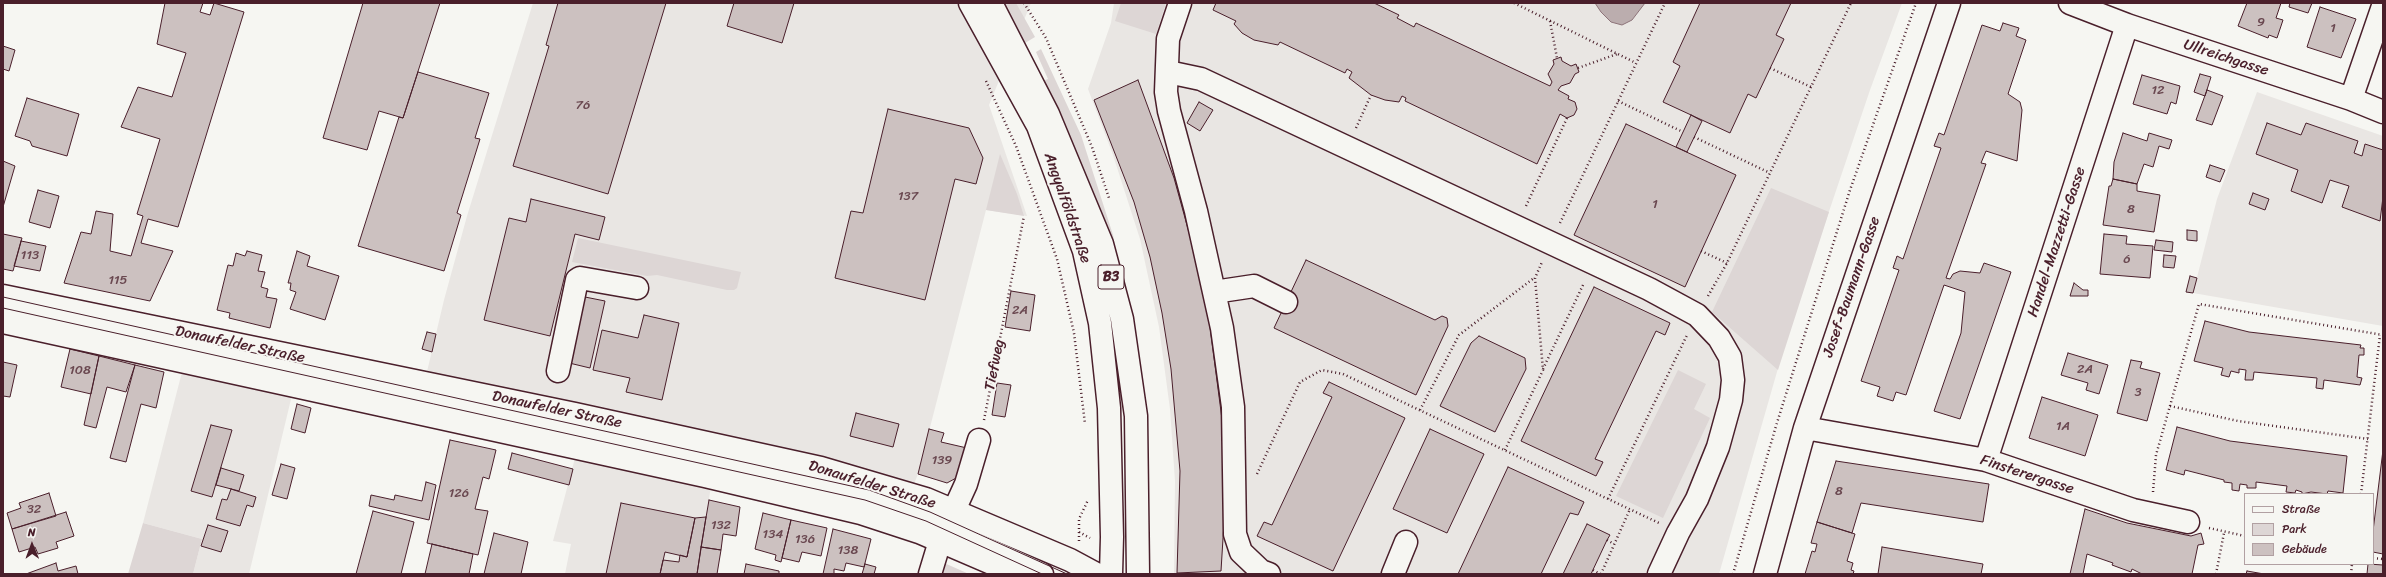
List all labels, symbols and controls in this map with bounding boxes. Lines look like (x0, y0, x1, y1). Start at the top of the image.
house number: 9 (2257, 15, 2265, 31)
house number: 1 (2330, 21, 2336, 37)
street label: Ullreichgasse (2181, 36, 2271, 80)
house number: 12 (2151, 83, 2165, 99)
house number: 76 (576, 98, 590, 114)
street label: Angyalföldstraße (1040, 150, 1094, 266)
street label: Handel-Mazzetti-Gasse (2024, 165, 2090, 319)
house number: 137 (898, 189, 918, 205)
house number: 1 (1652, 197, 1658, 213)
house number: 8 (2127, 202, 2135, 218)
street label: Josef-Baumann-Gasse (1819, 214, 1885, 360)
house number: 113 (21, 248, 39, 264)
house number: 6 (2123, 252, 2131, 268)
road number: B3 (1098, 265, 1124, 289)
house number: 115 (108, 273, 128, 289)
house number: 2A (1012, 303, 1028, 319)
street label: Donaufelder Straße (174, 322, 306, 368)
street label: Tiefweg (981, 338, 1009, 392)
house number: 2A (2077, 362, 2093, 378)
house number: 108 (69, 363, 91, 379)
house number: 3 (2134, 385, 2142, 401)
street label: Donaufelder Straße (491, 387, 623, 433)
house number: 1A (2056, 419, 2070, 435)
street label: Finsterergasse (1978, 451, 2076, 499)
house number: 139 (932, 453, 952, 469)
street label: Donaufelder Straße (806, 457, 938, 513)
house number: 8 (1835, 484, 1843, 500)
house number: 126 (449, 486, 469, 502)
legend (2244, 493, 2374, 565)
text: Straße (2282, 498, 2320, 520)
house number: 32 (27, 502, 41, 518)
house number: 132 (711, 518, 731, 534)
text: Park (2282, 518, 2307, 540)
text: N (28, 523, 36, 542)
north arrow (12, 525, 52, 565)
house number: 134 (763, 527, 783, 543)
house number: 136 (795, 532, 815, 548)
text: Gebäude (2282, 538, 2327, 560)
house number: 138 (838, 543, 858, 559)

